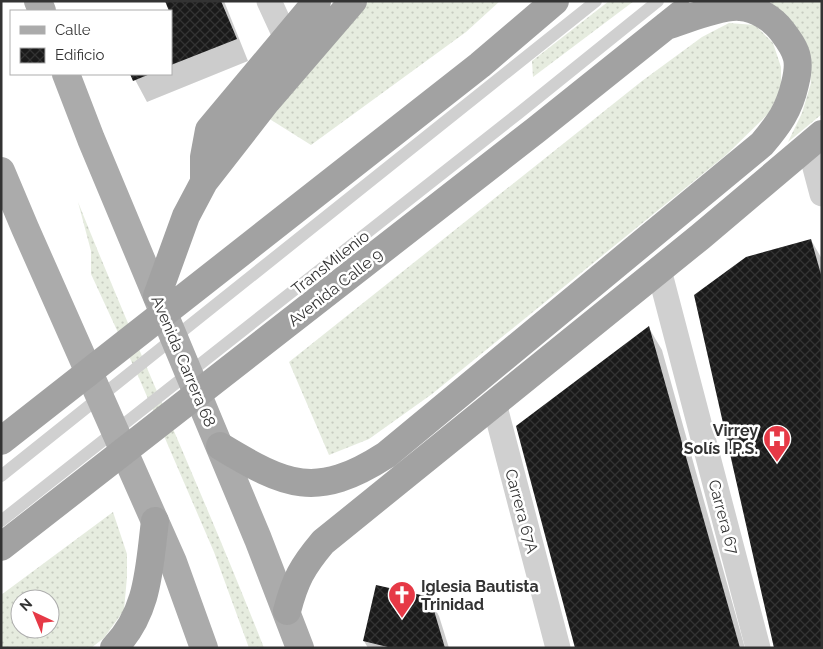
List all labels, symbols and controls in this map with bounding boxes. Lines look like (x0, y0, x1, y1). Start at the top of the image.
legend (10, 10, 172, 75)
text: Calle (55, 21, 91, 39)
text: Edificio (55, 46, 105, 64)
street label: TransMilenio (288, 226, 373, 299)
street label: Avenida Calle 9 (284, 245, 386, 330)
street label: Avenida Carrera 68 (147, 293, 220, 430)
place label: Virrey Solís I.P.S. (684, 421, 758, 458)
hospital icon: Virrey Solís I.P.S. (762, 424, 792, 463)
street label: Carrera 67A (501, 467, 542, 556)
street label: Carrera 67 (704, 478, 743, 557)
place label: Iglesia Bautista Trinidad (421, 577, 539, 614)
church icon: Iglesia Bautista Trinidad (387, 580, 417, 619)
north arrow (10, 589, 60, 639)
text: N (17, 595, 35, 614)

